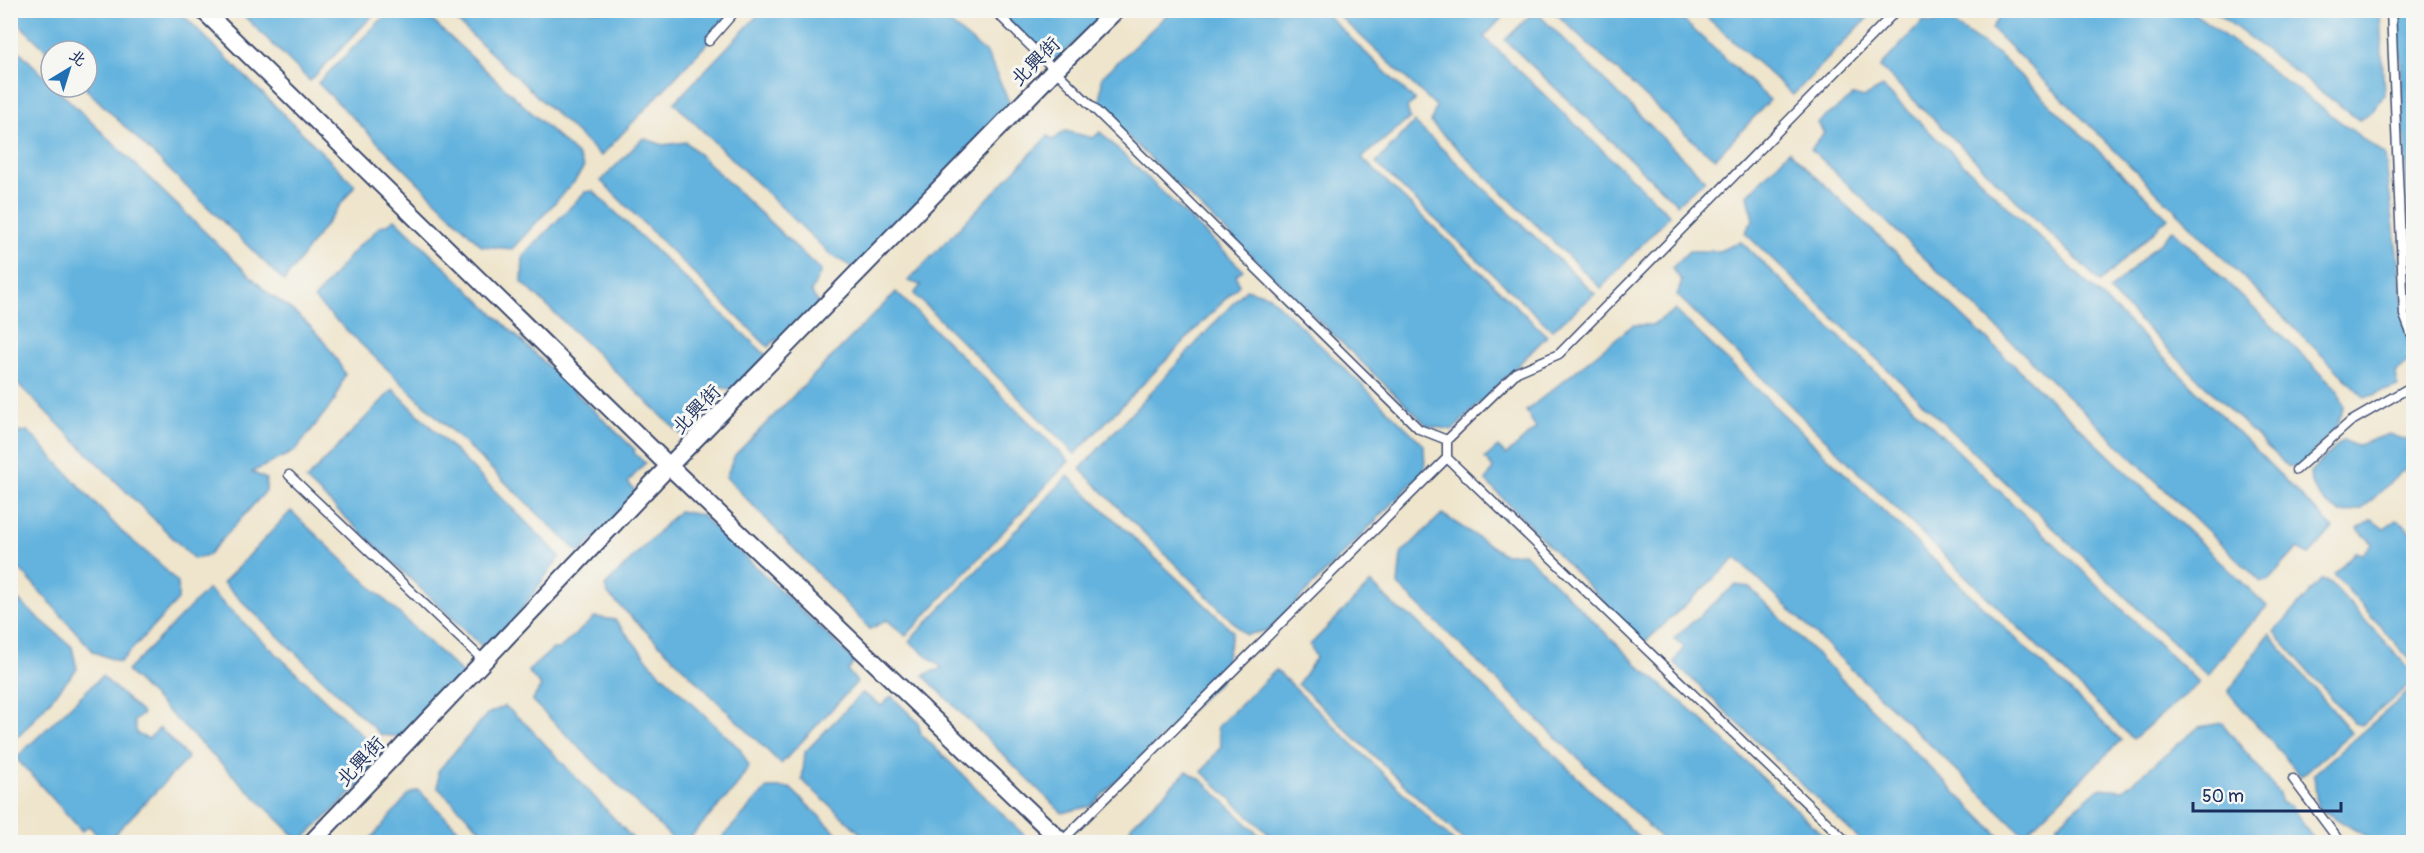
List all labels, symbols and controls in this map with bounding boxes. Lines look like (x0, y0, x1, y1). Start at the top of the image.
street label: 北興街 (1005, 31, 1065, 91)
north arrow (39, 39, 99, 99)
text: 北 (65, 45, 90, 71)
street label: 北興街 (667, 379, 726, 440)
street label: 北興街 (331, 731, 390, 792)
scale bar (2193, 775, 2342, 813)
text: 50 m (2202, 785, 2244, 808)

